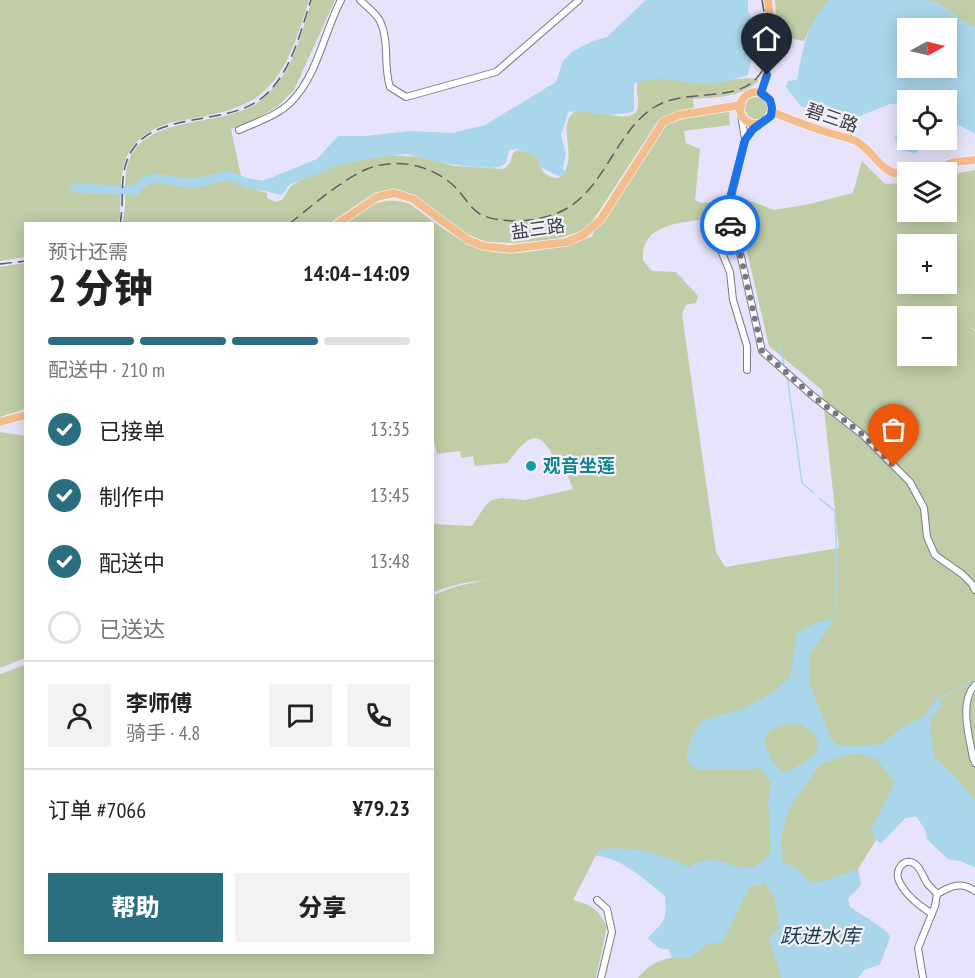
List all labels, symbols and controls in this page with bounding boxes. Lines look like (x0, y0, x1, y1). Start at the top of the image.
pin (741, 13, 792, 75)
north arrow (897, 18, 957, 78)
map controls (897, 18, 957, 366)
icon: home (750, 22, 783, 55)
button: locate (897, 90, 957, 150)
street label: 碧三路 (803, 98, 861, 137)
button: layers (897, 162, 957, 222)
courier (700, 195, 760, 255)
icon: car (714, 209, 747, 242)
street label: 盐三路 (510, 213, 566, 244)
button: + (897, 234, 957, 294)
text: 预计还需 (48, 239, 128, 265)
text: 14:04–14:09 (303, 259, 410, 287)
text: 2 分钟 (48, 262, 153, 313)
button: − (897, 306, 957, 366)
text: 配送中 · 210 m (48, 357, 165, 383)
pin (868, 404, 919, 466)
icon: check (48, 413, 81, 446)
icon: bag (877, 413, 910, 446)
text: 13:35 (370, 416, 410, 442)
text: 已接单 (99, 417, 165, 445)
place label: 观音坐莲 (543, 454, 615, 477)
marker: 观音坐莲 (524, 459, 538, 473)
icon: check (48, 479, 81, 512)
text: 13:45 (370, 482, 410, 508)
text: 制作中 (99, 483, 165, 511)
icon: check (48, 545, 81, 578)
text: 13:48 (370, 548, 410, 574)
text: 配送中 (99, 549, 165, 577)
text: 已送达 (99, 615, 165, 643)
button: person (48, 684, 111, 747)
button: chat (269, 684, 332, 747)
button: phone (347, 684, 410, 747)
text: 李师傅 (126, 689, 192, 717)
text: 骑手 · 4.8 (126, 720, 200, 746)
text: ¥79.23 (353, 794, 410, 822)
text: 订单 #7066 (48, 796, 146, 824)
button: 帮助 (48, 873, 223, 942)
button: 分享 (235, 873, 410, 942)
water label: 跃进水库 (780, 923, 863, 949)

